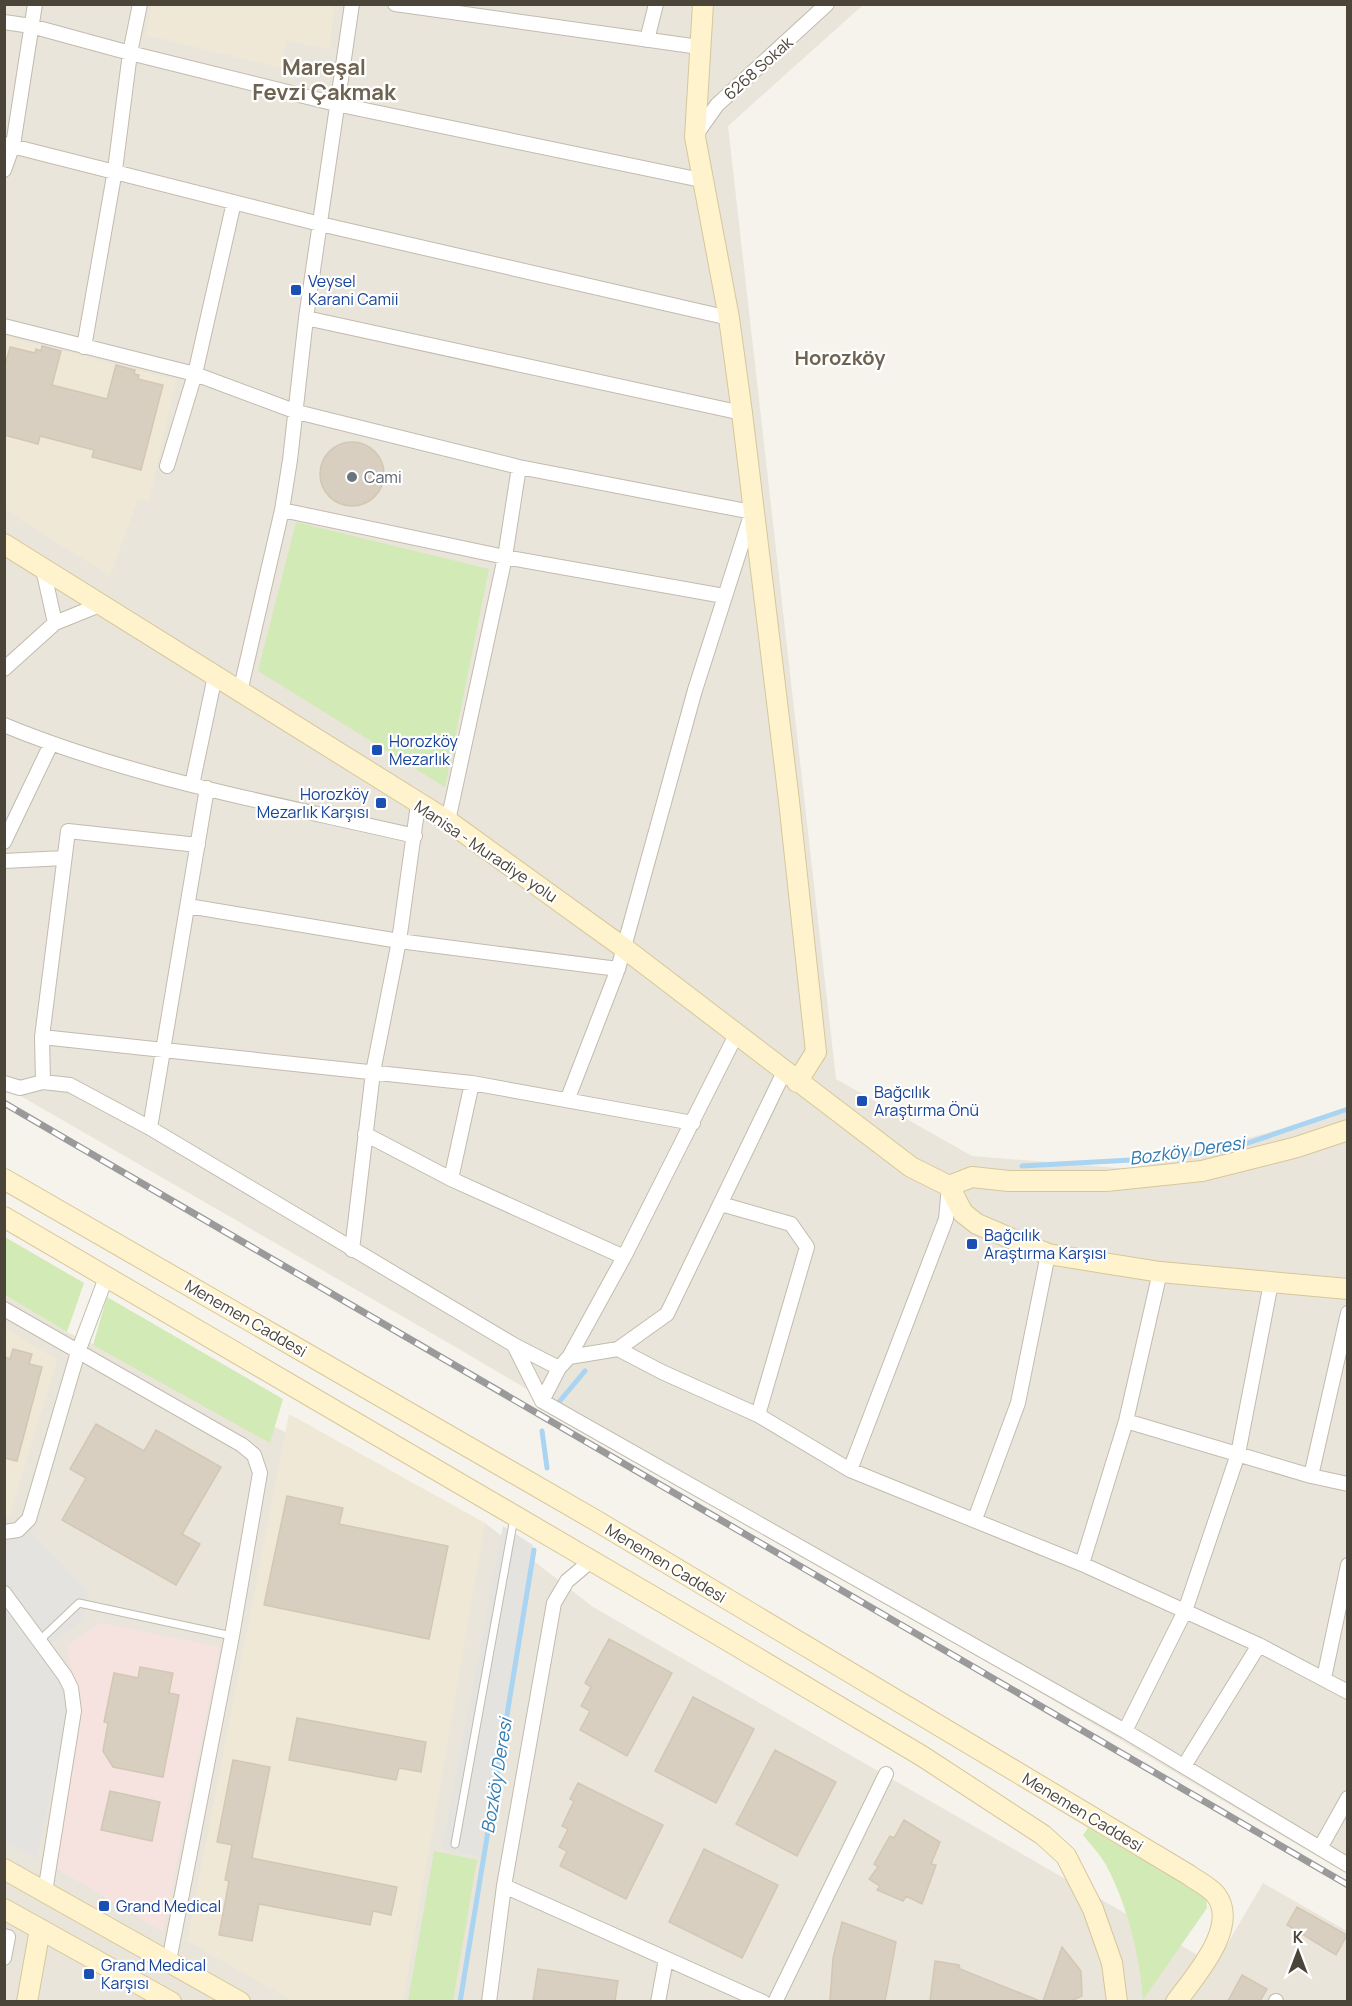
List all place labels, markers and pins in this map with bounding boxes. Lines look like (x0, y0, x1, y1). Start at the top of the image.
place label: Veysel Karani Camii (308, 270, 399, 310)
marker: Veysel Karani Camii (289, 283, 303, 297)
place label: Cami (364, 466, 402, 488)
marker: Cami (345, 470, 359, 484)
place label: Horozköy Mezarlık (389, 730, 459, 770)
marker: Horozköy Mezarlık (370, 743, 384, 757)
place label: Horozköy Mezarlık Karşısı (257, 783, 370, 823)
marker: Horozköy Mezarlık Karşısı (374, 796, 388, 810)
place label: Bağcılık Araştırma Önü (874, 1081, 979, 1121)
marker: Bağcılık Araştırma Önü (855, 1094, 869, 1108)
place label: Bağcılık Araştırma Karşısı (984, 1224, 1107, 1264)
marker: Bağcılık Araştırma Karşısı (965, 1237, 979, 1251)
place label: Grand Medical (116, 1895, 221, 1917)
marker: Grand Medical (97, 1899, 111, 1913)
place label: Grand Medical Karşısı (101, 1954, 206, 1994)
marker: Grand Medical Karşısı (82, 1967, 96, 1981)

